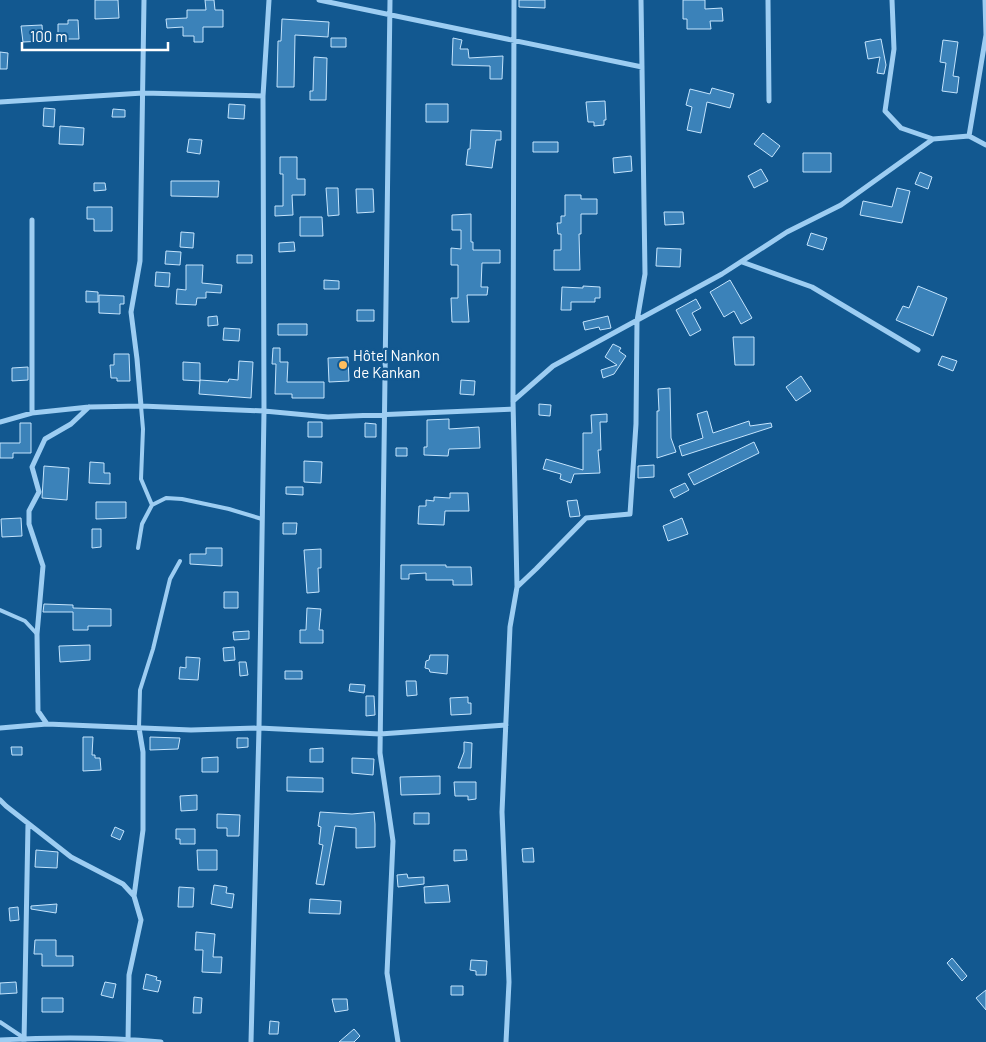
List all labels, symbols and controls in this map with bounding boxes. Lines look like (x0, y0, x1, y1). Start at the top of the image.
scale bar (22, 20, 169, 52)
text: 100 m (30, 27, 68, 45)
place label: Hôtel Nankon de Kankan (353, 346, 440, 381)
marker: Hôtel Nankon de Kankan (337, 359, 349, 371)

